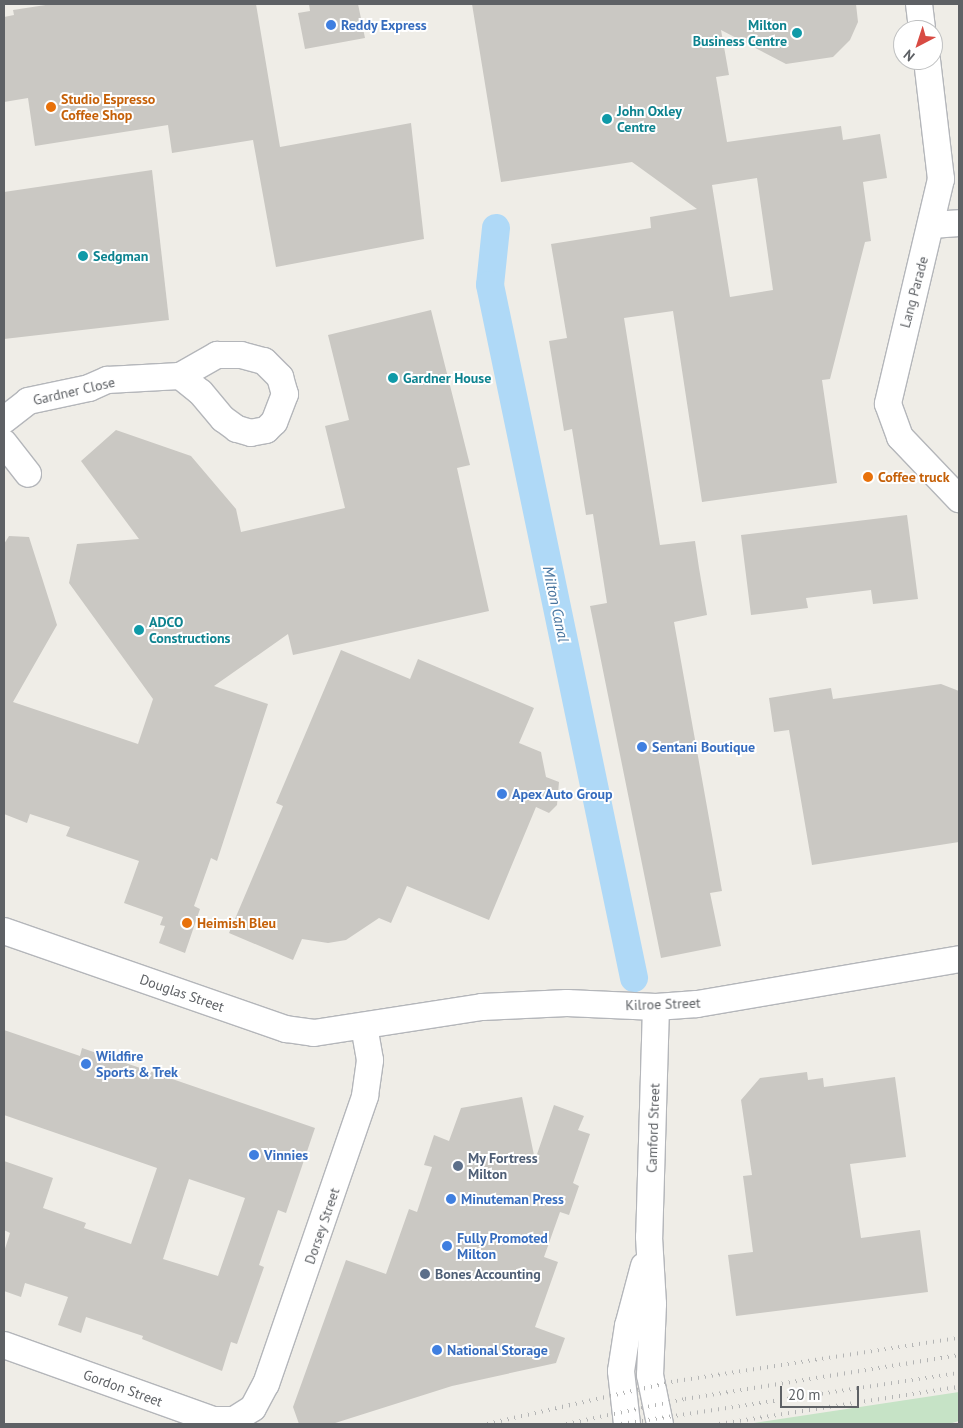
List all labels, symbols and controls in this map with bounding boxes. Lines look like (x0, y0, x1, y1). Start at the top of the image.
place label: Reddy Express (341, 17, 427, 33)
place label: Milton Business Centre (692, 17, 787, 49)
marker: Reddy Express (325, 19, 337, 31)
north arrow (893, 20, 943, 70)
marker: Milton Business Centre (791, 27, 803, 39)
text: N (900, 46, 918, 66)
place label: Studio Espresso Coffee Shop (61, 91, 155, 124)
marker: Studio Espresso Coffee Shop (45, 101, 57, 113)
place label: John Oxley Centre (617, 103, 682, 136)
marker: John Oxley Centre (601, 113, 613, 125)
place label: Sedgman (93, 248, 148, 264)
marker: Sedgman (77, 250, 89, 262)
street label: Lang Parade (896, 254, 932, 330)
place label: Gardner House (403, 370, 491, 386)
marker: Gardner House (387, 372, 399, 384)
street label: Gardner Close (31, 373, 117, 409)
place label: Coffee truck (878, 469, 950, 485)
marker: Coffee truck (862, 471, 874, 483)
water label: Milton Canal (539, 564, 573, 644)
place label: ADCO Constructions (149, 614, 230, 646)
marker: ADCO Constructions (133, 624, 145, 636)
place label: Sentani Boutique (652, 739, 755, 755)
marker: Sentani Boutique (636, 741, 648, 753)
place label: Apex Auto Group (512, 786, 614, 802)
marker: Apex Auto Group (496, 788, 508, 800)
place label: Heimish Bleu (197, 915, 276, 931)
marker: Heimish Bleu (181, 917, 193, 929)
street label: Douglas Street (138, 971, 226, 1015)
street label: Kilroe Street (625, 994, 701, 1014)
place label: Wildfire Sports & Trek (96, 1048, 178, 1080)
marker: Wildfire Sports & Trek (80, 1058, 92, 1070)
street label: Camford Street (643, 1083, 663, 1173)
place label: Vinnies (264, 1147, 308, 1163)
marker: Vinnies (248, 1149, 260, 1161)
place label: My Fortress Milton (468, 1150, 538, 1182)
marker: My Fortress Milton (452, 1160, 464, 1172)
street label: Dorsey Street (301, 1185, 343, 1267)
place label: Minuteman Press (461, 1191, 564, 1207)
marker: Minuteman Press (445, 1193, 457, 1205)
place label: Fully Promoted Milton (457, 1230, 548, 1262)
marker: Fully Promoted Milton (441, 1240, 453, 1252)
place label: Bones Accounting (435, 1266, 541, 1282)
marker: Bones Accounting (419, 1268, 431, 1280)
place label: National Storage (447, 1342, 548, 1358)
marker: National Storage (431, 1344, 443, 1356)
street label: Gordon Street (81, 1366, 165, 1410)
scale bar (783, 1376, 862, 1408)
text: 20 m (788, 1385, 821, 1404)

